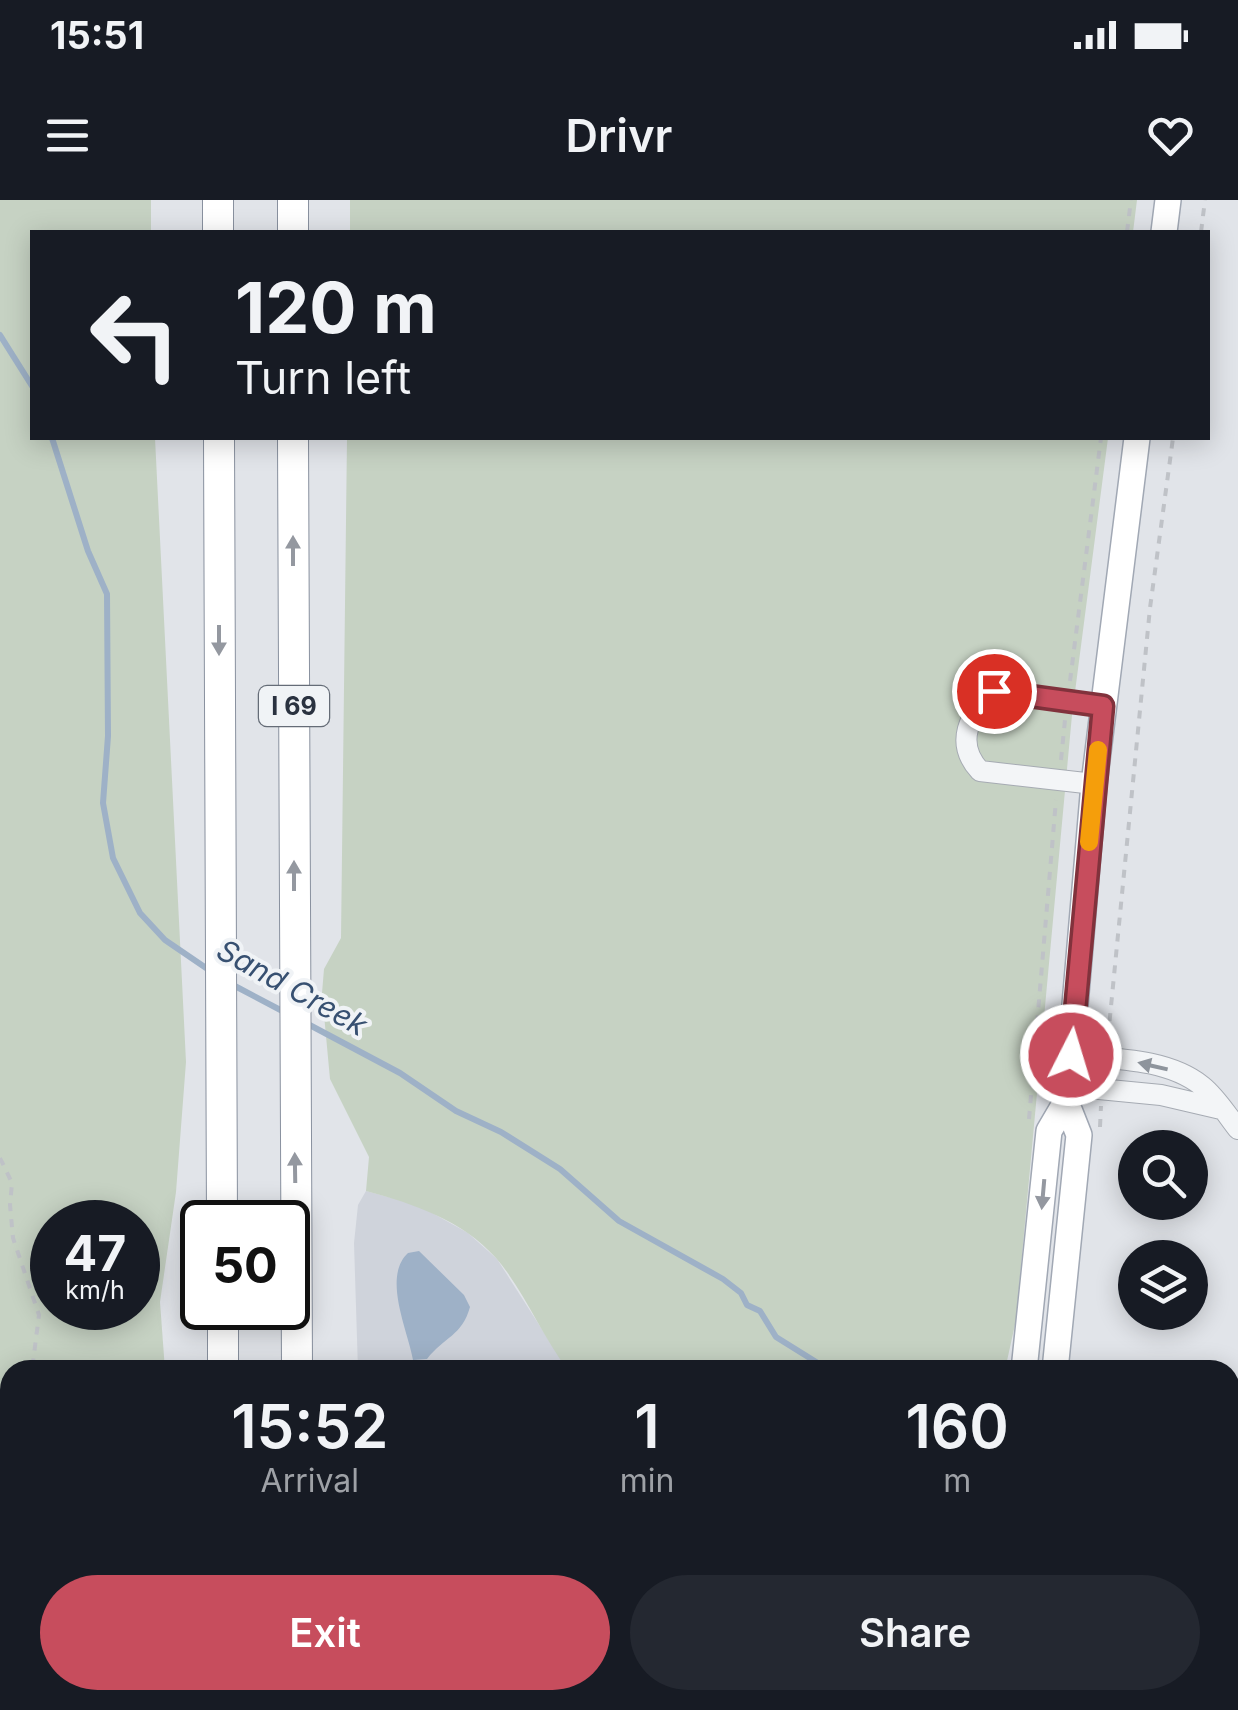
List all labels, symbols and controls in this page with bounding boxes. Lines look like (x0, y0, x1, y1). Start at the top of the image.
text: 15:51 (50, 12, 144, 58)
icon: menu (40, 108, 95, 163)
text: Drivr (566, 108, 672, 163)
icon: heart (1143, 108, 1198, 163)
text: 120 m (235, 265, 437, 350)
icon: left (70, 270, 200, 400)
text: Turn left (235, 350, 411, 405)
one-way arrow (285, 535, 301, 567)
one-way arrow (212, 624, 228, 656)
pin (952, 649, 1037, 734)
icon: arrive (967, 664, 1022, 719)
road number: I 69 (259, 686, 329, 726)
one-way arrow (286, 860, 302, 892)
water label: Sand Creek (211, 931, 374, 1043)
position arrow (1019, 1003, 1123, 1107)
one-way arrow (1137, 1058, 1168, 1073)
map controls (1118, 1130, 1208, 1330)
button: search (1118, 1130, 1208, 1220)
one-way arrow (287, 1151, 303, 1183)
one-way arrow (1035, 1179, 1051, 1211)
speed limit sign: 50 (180, 1200, 310, 1330)
text: 47 (64, 1223, 126, 1283)
button: layers (1118, 1240, 1208, 1330)
text: km/h (65, 1275, 125, 1305)
text: 15:52 (231, 1390, 389, 1462)
text: 1 (634, 1390, 660, 1462)
text: 160 (905, 1390, 1009, 1462)
text: Arrival (261, 1461, 359, 1500)
text: min (620, 1461, 674, 1500)
text: m (943, 1461, 971, 1500)
button: Exit (40, 1575, 610, 1690)
button: Share (630, 1575, 1200, 1690)

